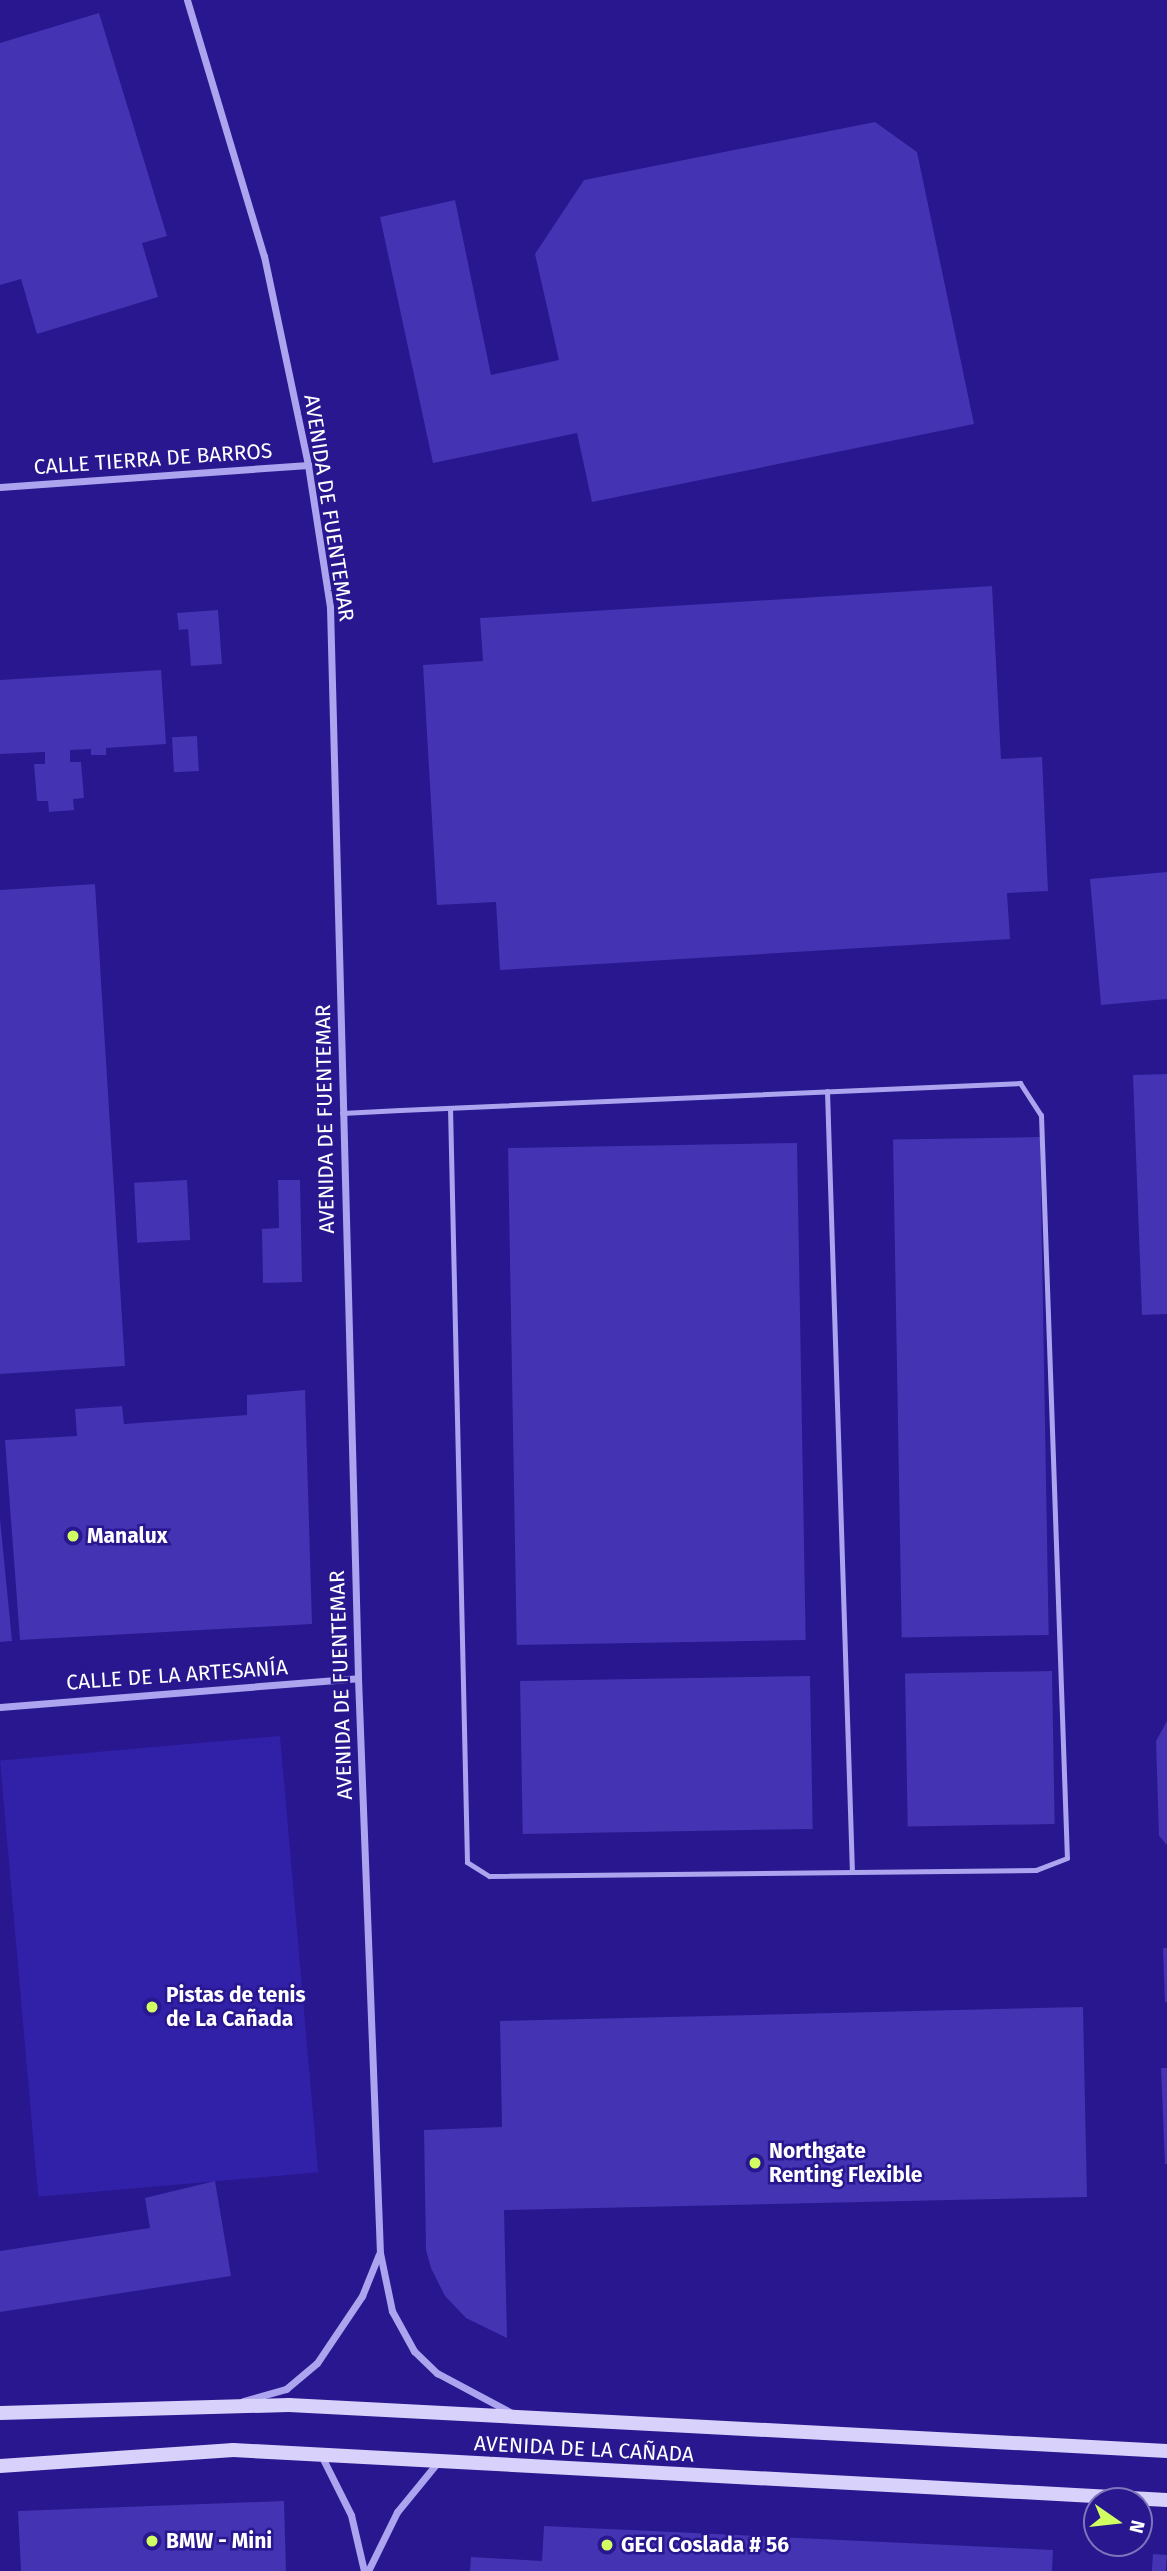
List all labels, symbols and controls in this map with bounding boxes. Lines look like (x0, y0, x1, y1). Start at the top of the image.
street label: AVENIDA DE FUENTEMAR (299, 393, 359, 623)
street label: CALLE TIERRA DE BARROS (33, 438, 273, 480)
street label: AVENIDA DE FUENTEMAR (310, 1004, 340, 1234)
place label: Manalux (87, 1523, 167, 1549)
marker: Manalux (65, 1528, 81, 1544)
street label: AVENIDA DE FUENTEMAR (324, 1570, 358, 1800)
street label: CALLE DE LA ARTESANÍA (65, 1655, 289, 1695)
place label: Pistas de tenis de La Cañada (166, 1982, 306, 2032)
marker: Pistas de tenis de La Cañada (144, 1999, 160, 2015)
place label: Northgate Renting Flexible (769, 2138, 922, 2188)
marker: Northgate Renting Flexible (747, 2155, 763, 2171)
street label: AVENIDA DE LA CAÑADA (473, 2431, 695, 2467)
north arrow (1083, 2487, 1153, 2557)
text: N (1124, 2518, 1150, 2536)
place label: BMW - Mini (166, 2528, 272, 2554)
place label: GECI Coslada # 56 (621, 2532, 789, 2558)
marker: BMW - Mini (144, 2533, 160, 2549)
marker: GECI Coslada # 56 (599, 2537, 615, 2553)

